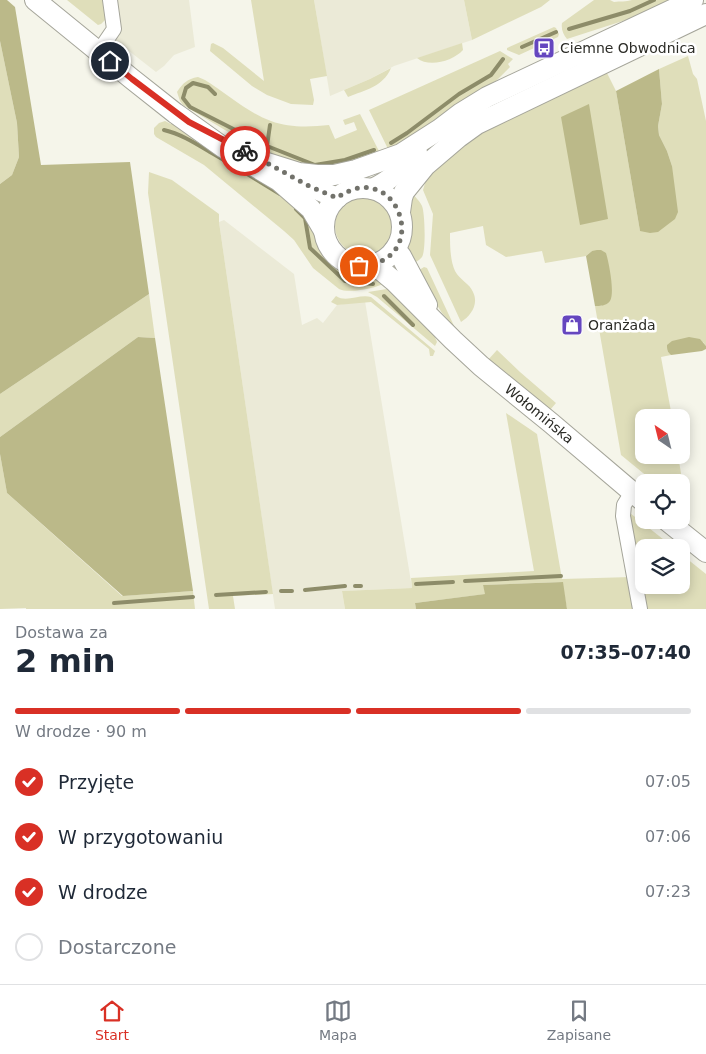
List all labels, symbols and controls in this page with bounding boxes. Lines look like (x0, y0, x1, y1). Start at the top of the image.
bus stop icon: Ciemne Obwodnica (532, 36, 556, 60)
pin (89, 40, 131, 82)
place label: Ciemne Obwodnica (560, 40, 696, 56)
icon: home (96, 47, 124, 75)
courier (220, 126, 270, 176)
icon: bike (231, 137, 259, 165)
pin (338, 245, 380, 287)
icon: bag (345, 252, 373, 280)
shop icon: Oranżada (560, 313, 584, 337)
place label: Oranżada (588, 317, 656, 333)
street label: Wołomińska (502, 381, 577, 447)
north arrow (635, 409, 690, 464)
map controls (635, 409, 690, 594)
button: locate (635, 474, 690, 529)
button: layers (635, 539, 690, 594)
text: Dostawa za (15, 623, 108, 642)
text: 07:35–07:40 (561, 641, 691, 663)
text: 2 min (15, 642, 116, 680)
text: W drodze · 90 m (15, 722, 147, 741)
icon: check (15, 768, 43, 796)
text: Przyjęte (58, 771, 134, 793)
text: 07:05 (645, 772, 691, 791)
icon: check (15, 823, 43, 851)
text: W przygotowaniu (58, 826, 223, 848)
text: 07:06 (645, 827, 691, 846)
icon: check (15, 878, 43, 906)
text: W drodze (58, 881, 148, 903)
text: 07:23 (645, 882, 691, 901)
text: Dostarczone (58, 936, 176, 958)
tab: Start (95, 997, 129, 1043)
tab: Mapa (319, 997, 357, 1043)
tab: Zapisane (547, 997, 611, 1043)

